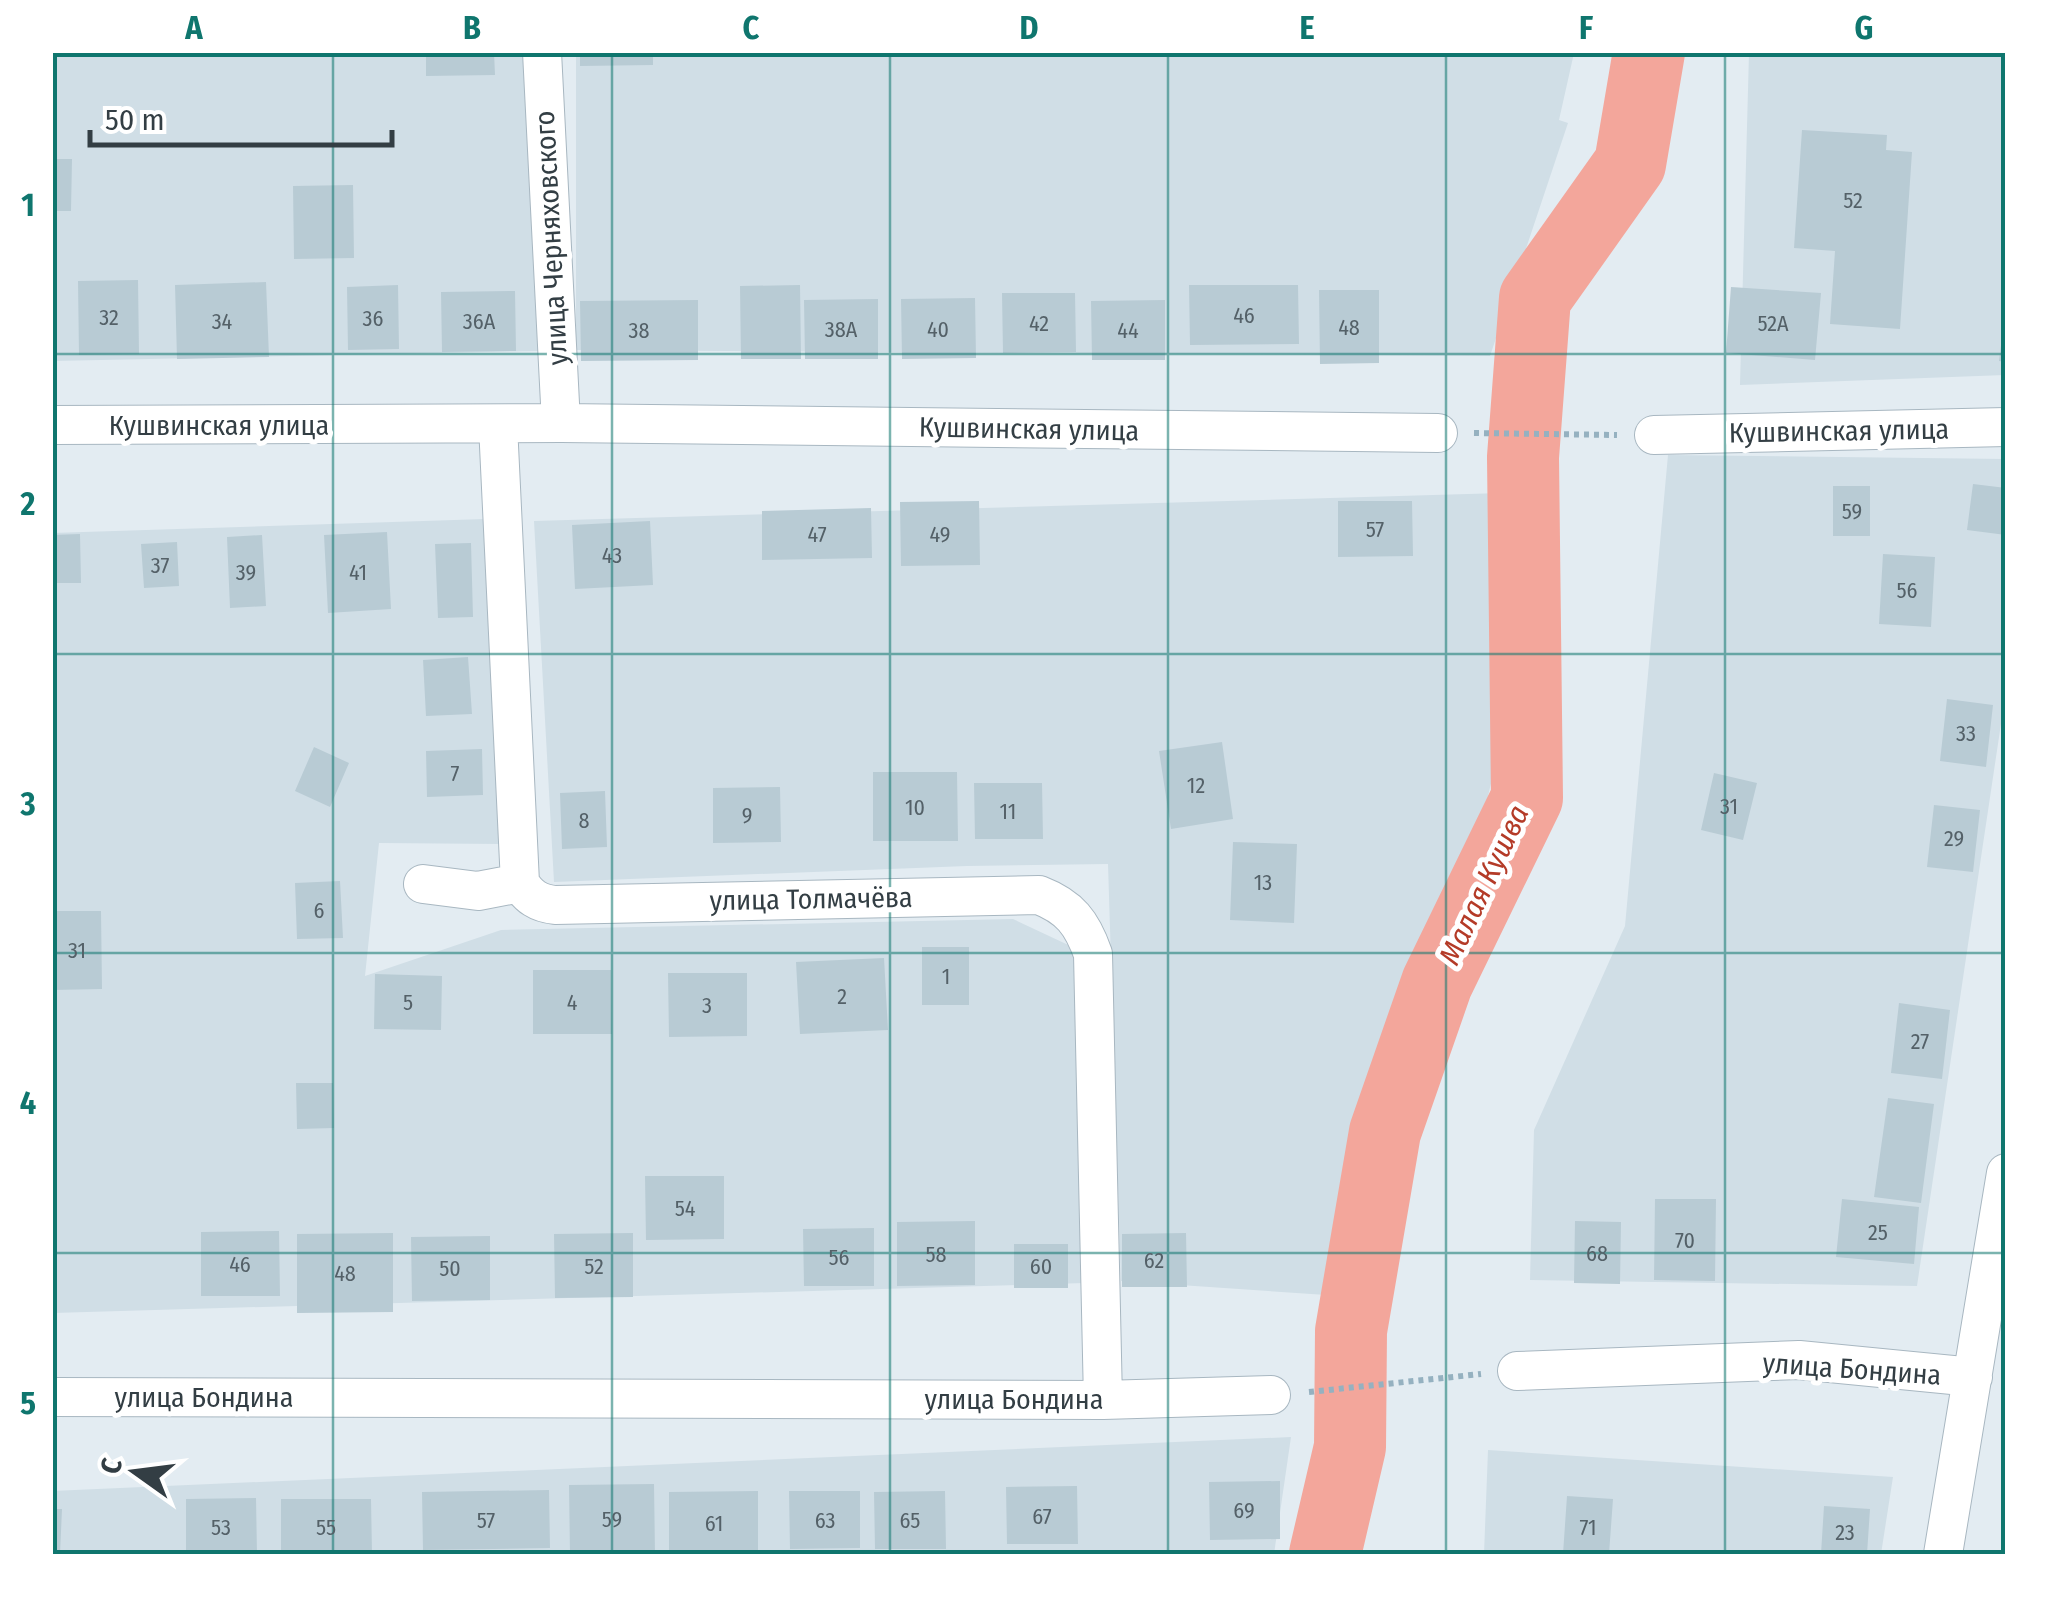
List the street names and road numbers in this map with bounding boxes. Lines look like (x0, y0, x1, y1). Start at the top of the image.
street label: улица Черняховского (528, 110, 574, 366)
street label: Кушвинская улица (109, 409, 329, 442)
street label: Кушвинская улица (919, 411, 1139, 447)
street label: Кушвинская улица (1729, 413, 1949, 449)
street label: улица Толмачёва (709, 881, 913, 917)
street label: улица Бондина (1762, 1346, 1942, 1392)
street label: улица Бондина (115, 1381, 293, 1414)
street label: улица Бондина (925, 1383, 1103, 1416)

